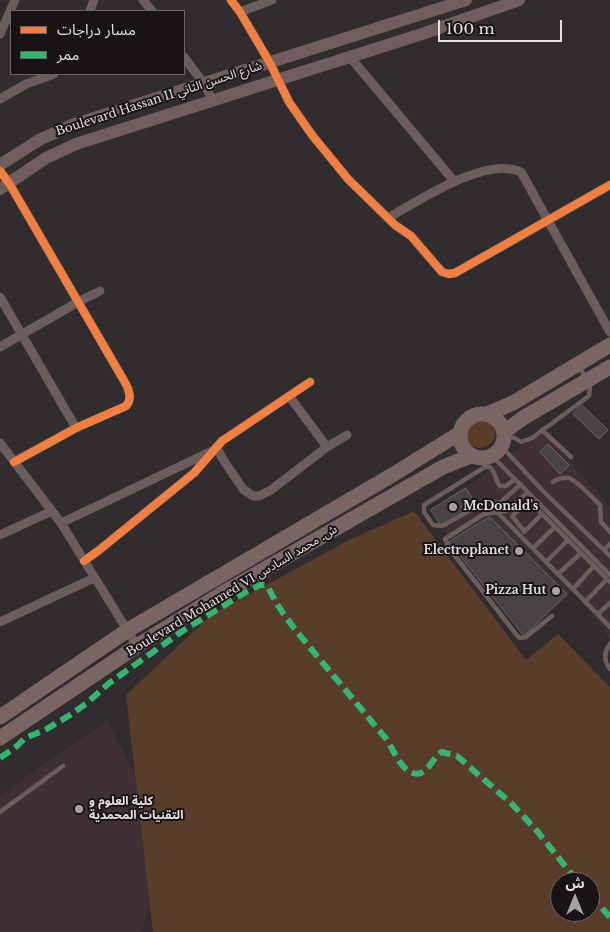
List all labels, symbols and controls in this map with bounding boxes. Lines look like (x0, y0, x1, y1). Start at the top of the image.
legend (10, 10, 185, 75)
scale bar (440, 10, 564, 42)
text: 100 m (446, 19, 495, 38)
text: مسار دراجات (57, 20, 136, 39)
text: ممر (57, 45, 80, 64)
street label: Boulevard Hassan II شارع الحسن الثاني (54, 59, 264, 139)
place label: McDonald's (463, 500, 538, 514)
marker: McDonald's (447, 501, 459, 513)
street label: Boulevard Mohamed VI ش. محمد السادس (124, 522, 340, 660)
place label: Electroplanet (424, 544, 509, 558)
marker: Electroplanet (513, 545, 525, 557)
place label: Pizza Hut (485, 584, 546, 598)
marker: Pizza Hut (550, 585, 562, 597)
place label: كلية العلوم و التقنيات المحمدية (89, 795, 183, 823)
marker: كلية العلوم و التقنيات المحمدية (73, 803, 85, 815)
north arrow (550, 872, 600, 922)
text: ش (565, 874, 585, 892)

